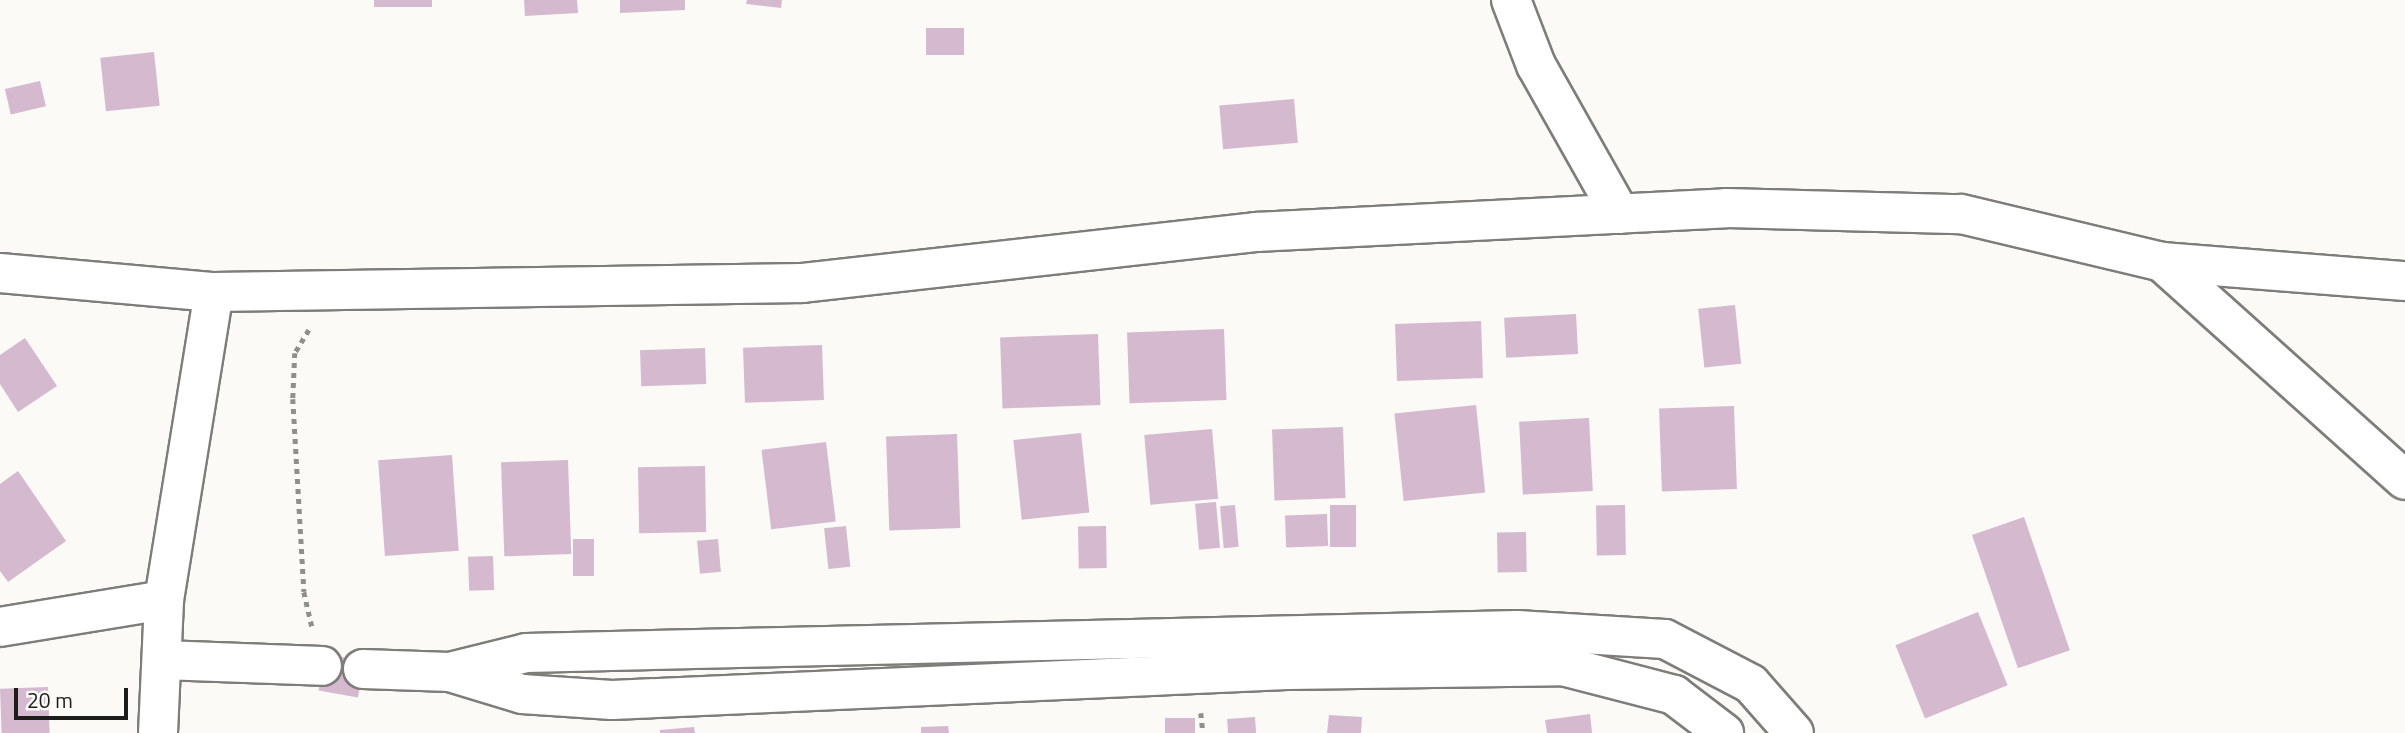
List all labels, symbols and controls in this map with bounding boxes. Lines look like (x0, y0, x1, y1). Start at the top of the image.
scale bar (18, 674, 131, 718)
text: 20 m (27, 684, 73, 716)

